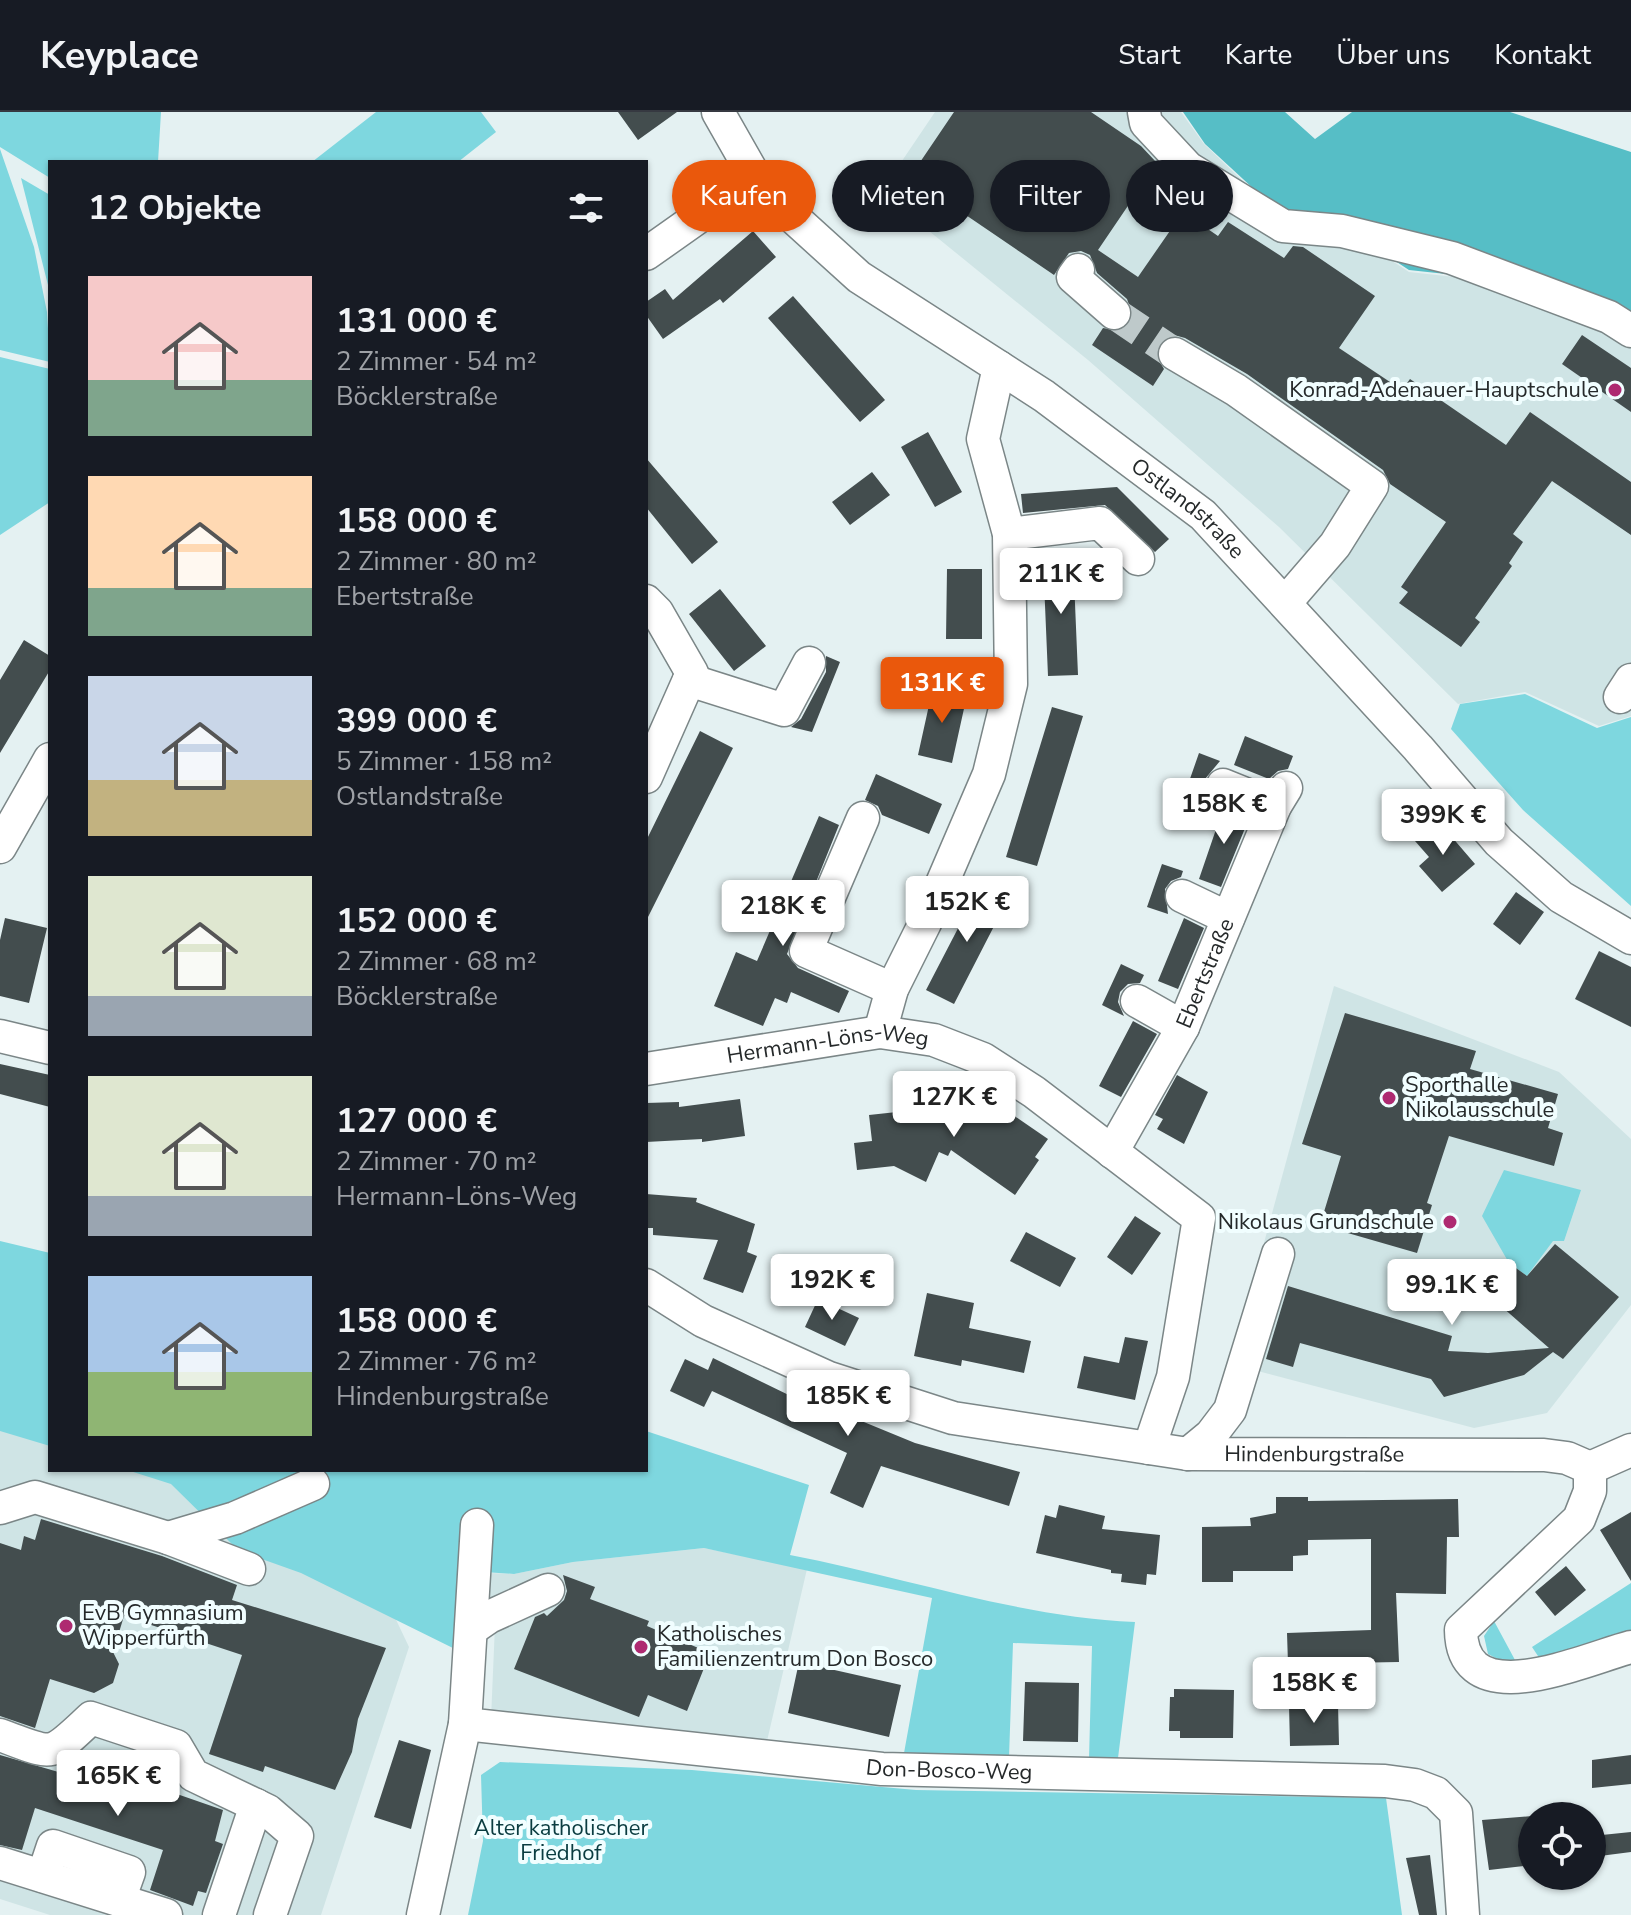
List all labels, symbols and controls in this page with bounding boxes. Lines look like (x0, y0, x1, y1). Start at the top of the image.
text: Keyplace (40, 30, 199, 81)
text: Start (1118, 36, 1181, 74)
text: Karte (1225, 36, 1292, 74)
text: Über uns (1336, 36, 1450, 74)
text: Kontakt (1494, 36, 1591, 74)
chip: Kaufen (672, 160, 816, 232)
chip: Mieten (832, 160, 974, 232)
chip: Filter (990, 160, 1110, 232)
chip: Neu (1126, 160, 1233, 232)
text: 12 Objekte (88, 185, 261, 231)
icon: filters (564, 186, 608, 230)
text: 131 000 € (336, 298, 497, 344)
icon: home (152, 308, 248, 404)
text: 2 Zimmer · 54 m² (336, 344, 537, 379)
place label: Konrad-Adenauer-Hauptschule (1289, 375, 1599, 405)
text: Böcklerstraße (336, 379, 498, 414)
marker: Konrad-Adenauer-Hauptschule (1606, 381, 1624, 399)
street label: Ostlandstraße (1125, 451, 1251, 566)
text: 158 000 € (336, 498, 497, 544)
icon: home (152, 508, 248, 604)
text: 2 Zimmer · 80 m² (336, 544, 537, 579)
pin: 211K € (996, 548, 1126, 616)
text: 211K € (1018, 556, 1104, 591)
text: Ebertstraße (336, 579, 474, 614)
pin: 131K € (877, 657, 1007, 725)
text: 131K € (899, 665, 985, 700)
text: 399 000 € (336, 698, 497, 744)
icon: home (152, 708, 248, 804)
text: 5 Zimmer · 158 m² (336, 744, 552, 779)
pin: 158K € (1159, 778, 1289, 846)
text: Ostlandstraße (336, 779, 503, 814)
text: 158K € (1181, 786, 1267, 821)
pin: 399K € (1378, 789, 1508, 857)
text: 399K € (1400, 797, 1486, 832)
pin: 152K € (902, 876, 1032, 944)
pin: 218K € (718, 880, 848, 948)
text: 152K € (924, 884, 1010, 919)
text: 218K € (740, 888, 826, 923)
text: 152 000 € (336, 898, 497, 944)
icon: home (152, 908, 248, 1004)
street label: Ebertstraße (1169, 914, 1242, 1033)
text: 2 Zimmer · 68 m² (336, 944, 537, 979)
text: Böcklerstraße (336, 979, 498, 1014)
street label: Hermann-Löns-Weg (725, 1017, 931, 1071)
place label: Sporthalle Nikolausschule (1405, 1070, 1554, 1125)
pin: 127K € (889, 1071, 1019, 1139)
text: 127K € (911, 1079, 997, 1114)
marker: Sporthalle Nikolausschule (1380, 1089, 1398, 1107)
text: 127 000 € (336, 1098, 497, 1144)
icon: home (152, 1108, 248, 1204)
text: 2 Zimmer · 70 m² (336, 1144, 537, 1179)
text: Hermann-Löns-Weg (336, 1179, 577, 1214)
place label: Nikolaus Grundschule (1218, 1207, 1434, 1237)
marker: Nikolaus Grundschule (1441, 1213, 1459, 1231)
pin: 192K € (767, 1254, 897, 1322)
pin: 99.1K € (1378, 1259, 1526, 1327)
text: 192K € (789, 1262, 875, 1297)
text: 99.1K € (1405, 1267, 1499, 1302)
text: 158 000 € (336, 1298, 497, 1344)
icon: home (152, 1308, 248, 1404)
text: 2 Zimmer · 76 m² (336, 1344, 537, 1379)
pin: 185K € (783, 1370, 913, 1438)
text: 185K € (805, 1378, 891, 1413)
text: Hindenburgstraße (336, 1379, 549, 1414)
street label: Hindenburgstraße (1224, 1439, 1404, 1470)
place label: EvB Gymnasium Wipperfürth (82, 1598, 244, 1653)
marker: EvB Gymnasium Wipperfürth (57, 1617, 75, 1635)
place label: Katholisches Familienzentrum Don Bosco (657, 1619, 933, 1674)
marker: Katholisches Familienzentrum Don Bosco (632, 1638, 650, 1656)
pin: 158K € (1249, 1657, 1379, 1725)
text: 158K € (1271, 1665, 1357, 1700)
pin: 165K € (53, 1750, 183, 1818)
street label: Don-Bosco-Weg (864, 1752, 1033, 1788)
text: 165K € (75, 1758, 161, 1793)
map controls (1518, 1802, 1606, 1890)
button: locate (1518, 1802, 1606, 1890)
park label: Alter katholischer Friedhof (474, 1813, 648, 1868)

